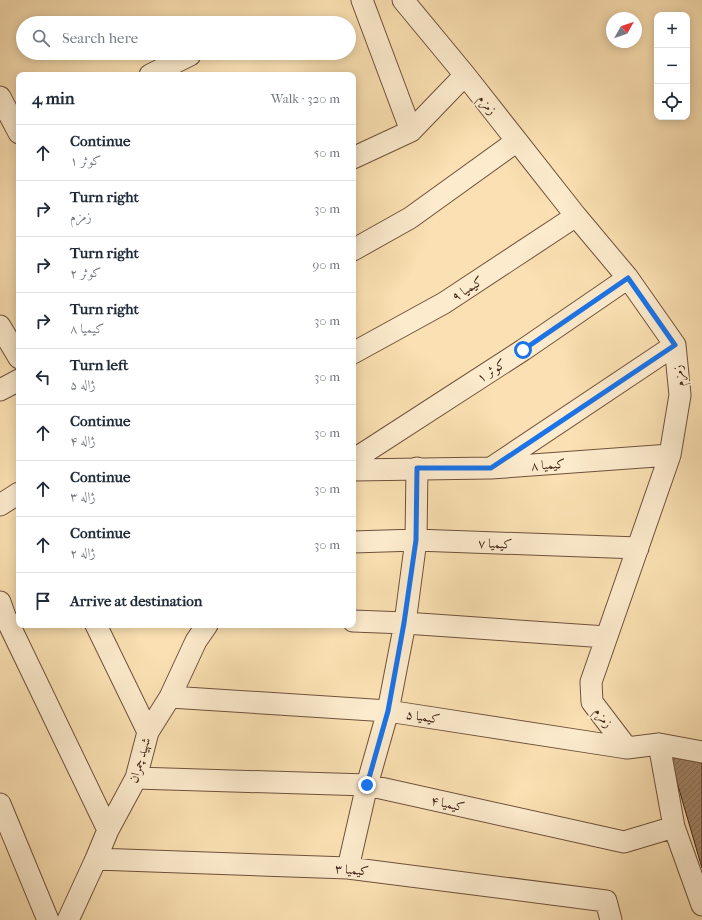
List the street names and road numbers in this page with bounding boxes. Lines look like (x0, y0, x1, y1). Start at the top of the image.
street label: زمزم (472, 91, 500, 120)
street label: کیمیا ۹ (449, 273, 486, 304)
street label: کوثر ۱ (474, 356, 509, 386)
street label: زمزم (670, 364, 691, 388)
street label: کیمیا ۸ (530, 456, 566, 473)
street label: کیمیا ۷ (478, 535, 512, 552)
street label: زمزم (588, 704, 616, 733)
street label: کیمیا ۵ (405, 706, 441, 727)
street label: شهید چمران (125, 736, 154, 785)
street label: کیمیا ۴ (430, 793, 466, 814)
street label: کیمیا ۳ (334, 861, 370, 878)

